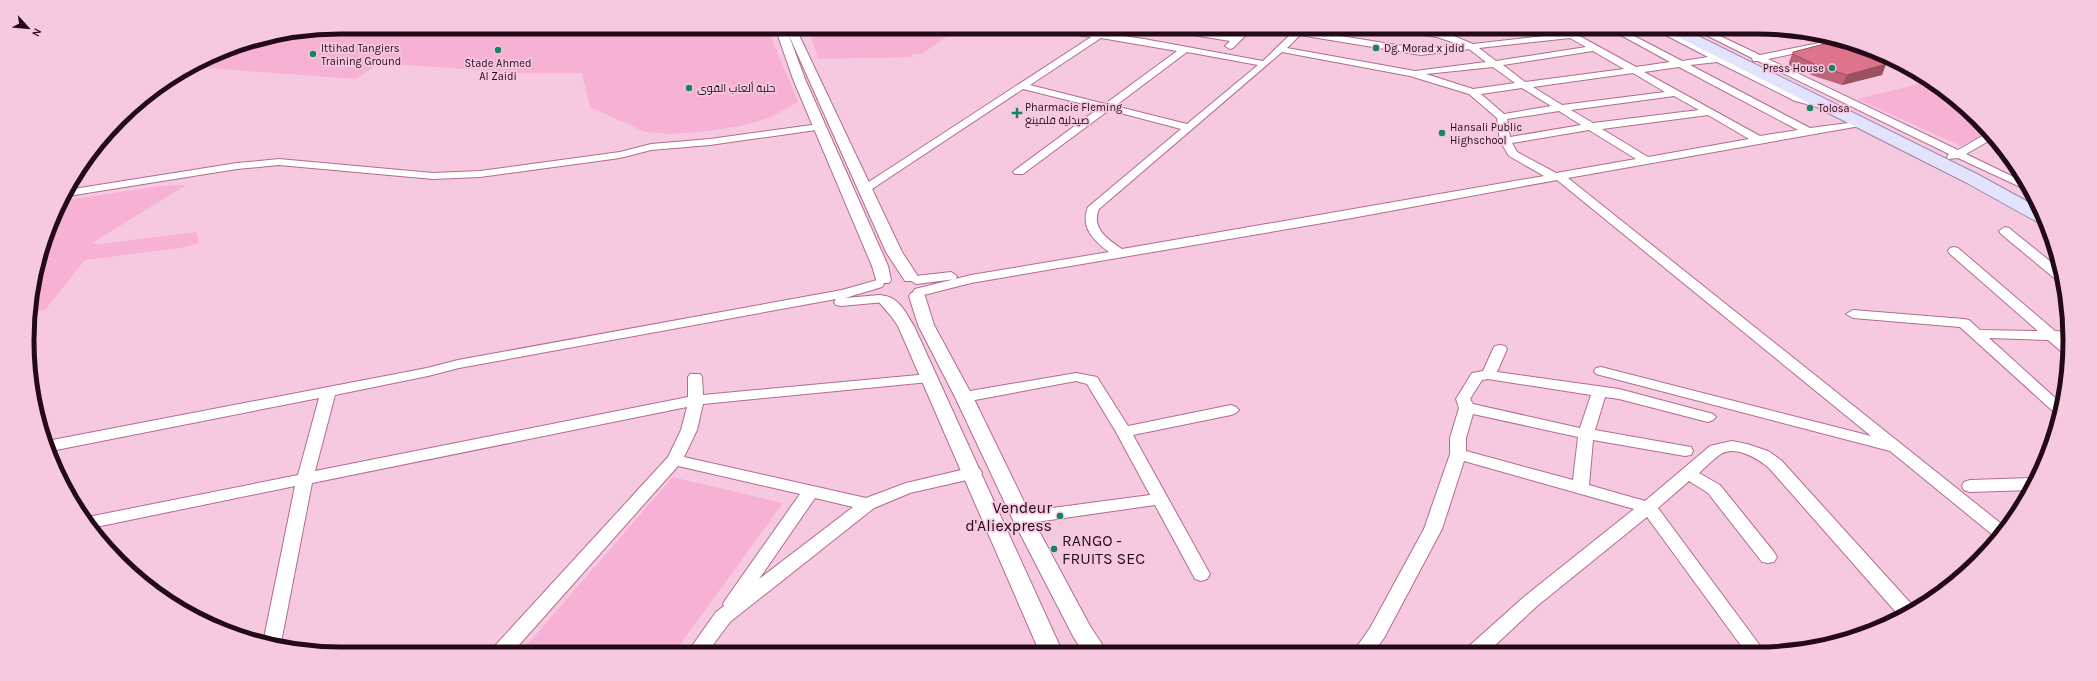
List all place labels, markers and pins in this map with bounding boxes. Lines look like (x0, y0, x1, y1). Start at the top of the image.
place label: Ittihad Tangiers Training Ground (321, 42, 401, 68)
place label: Dg. Morad x jdid (1384, 42, 1465, 55)
marker: Dg. Morad x jdid (1371, 43, 1381, 53)
marker: Stade Ahmed Al Zaidi (493, 45, 503, 55)
marker: Ittihad Tangiers Training Ground (308, 49, 318, 59)
place label: Stade Ahmed Al Zaidi (464, 57, 532, 83)
place label: Press House (1763, 62, 1824, 75)
marker: Press House (1827, 63, 1837, 73)
place label: حلبة ألعاب القوى (697, 81, 775, 95)
marker: حلبة ألعاب القوى (684, 83, 694, 93)
place label: Pharmacie Fleming صيدلية فلمينغ (1025, 101, 1123, 128)
place label: Tolosa (1818, 102, 1850, 115)
marker: Tolosa (1805, 103, 1815, 113)
marker: Pharmacie Fleming صيدلية فلمينغ (1012, 108, 1022, 118)
place label: Hansali Public Highschool (1450, 121, 1522, 147)
marker: Hansali Public Highschool (1437, 128, 1447, 138)
place label: Vendeur d'Aliexpress (965, 498, 1052, 535)
marker: Vendeur d'Aliexpress (1055, 511, 1065, 521)
place label: RANGO - FRUITS SEC (1062, 531, 1145, 568)
marker: RANGO - FRUITS SEC (1049, 544, 1059, 554)

